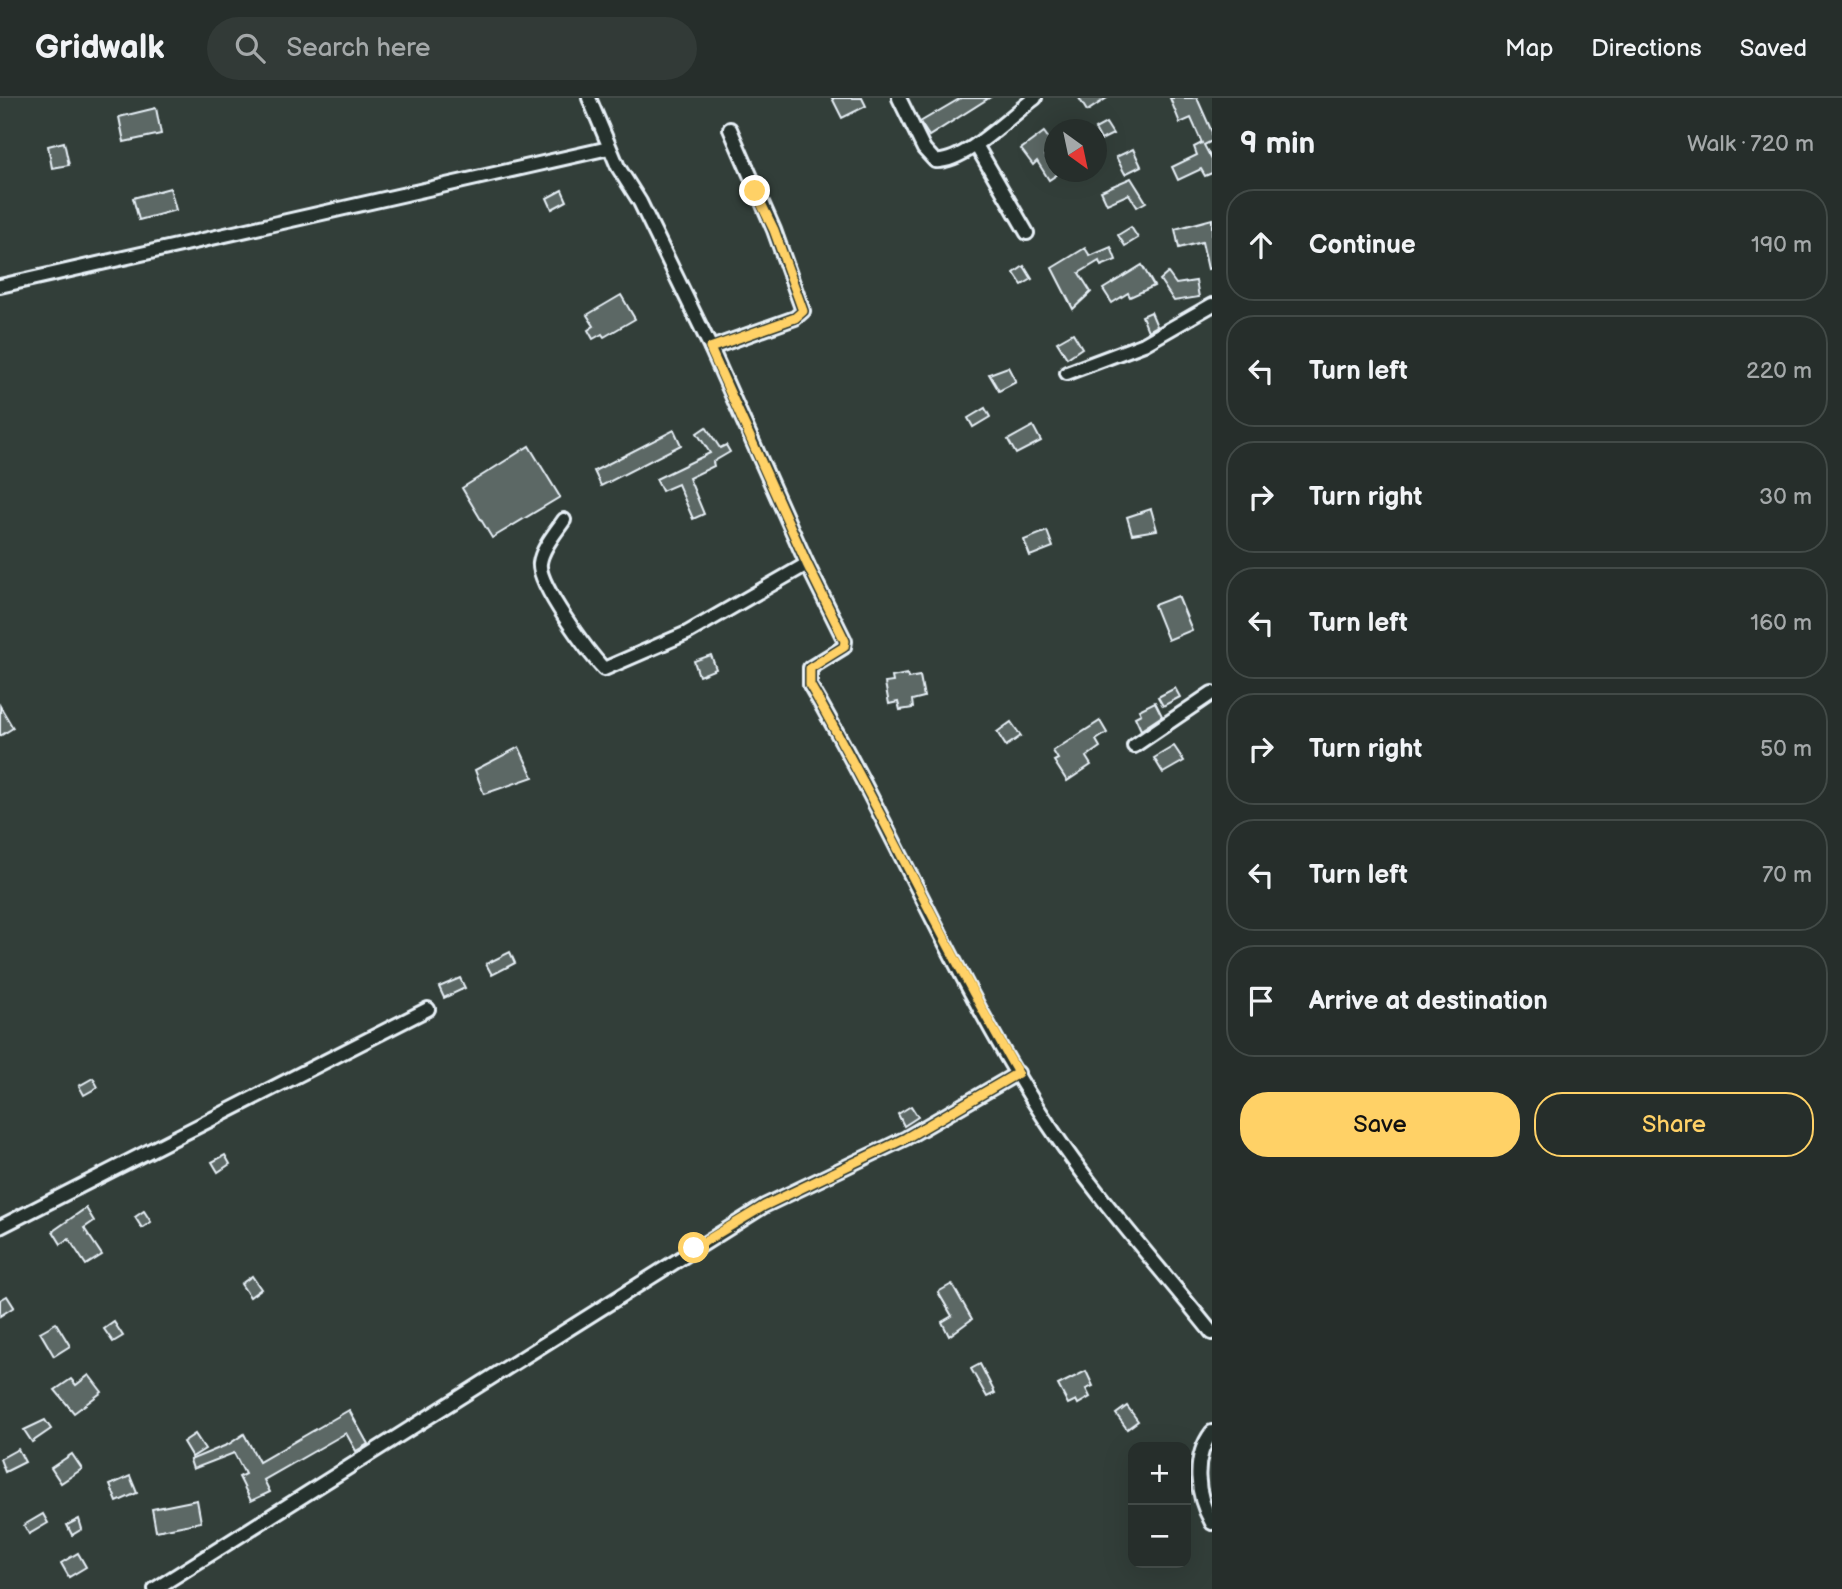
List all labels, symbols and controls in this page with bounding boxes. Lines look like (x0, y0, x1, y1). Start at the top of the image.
search box (207, 17, 697, 80)
text: Gridwalk (35, 28, 165, 68)
icon: search (231, 29, 269, 67)
text: Search here (287, 33, 431, 64)
text: Map (1505, 34, 1553, 63)
text: Directions (1591, 34, 1702, 63)
text: Saved (1740, 34, 1807, 63)
north arrow (1044, 119, 1107, 182)
text: 9 min (1240, 126, 1315, 162)
text: Walk · 720 m (1687, 130, 1814, 158)
route end (739, 175, 770, 206)
icon: ahead (1242, 226, 1280, 264)
text: Continue (1309, 230, 1416, 261)
text: 190 m (1751, 231, 1812, 259)
icon: left (1242, 352, 1280, 390)
text: Turn left (1309, 356, 1408, 387)
text: 220 m (1746, 357, 1812, 385)
icon: right (1242, 478, 1280, 516)
text: Turn right (1309, 482, 1422, 513)
text: 30 m (1759, 483, 1812, 511)
icon: left (1242, 604, 1280, 642)
text: Turn left (1309, 608, 1408, 639)
text: 160 m (1750, 609, 1812, 637)
icon: right (1242, 730, 1280, 768)
text: Turn right (1309, 734, 1422, 765)
text: 50 m (1760, 735, 1812, 763)
icon: left (1242, 856, 1280, 894)
text: Turn left (1309, 860, 1408, 891)
text: 70 m (1762, 861, 1812, 889)
icon: arrive (1242, 982, 1280, 1020)
text: Arrive at destination (1309, 986, 1548, 1017)
button: Save (1240, 1092, 1520, 1157)
button: Share (1534, 1092, 1814, 1157)
route start (678, 1232, 709, 1263)
map controls (1128, 1442, 1191, 1568)
button: + (1128, 1442, 1191, 1505)
button: − (1128, 1505, 1191, 1568)

